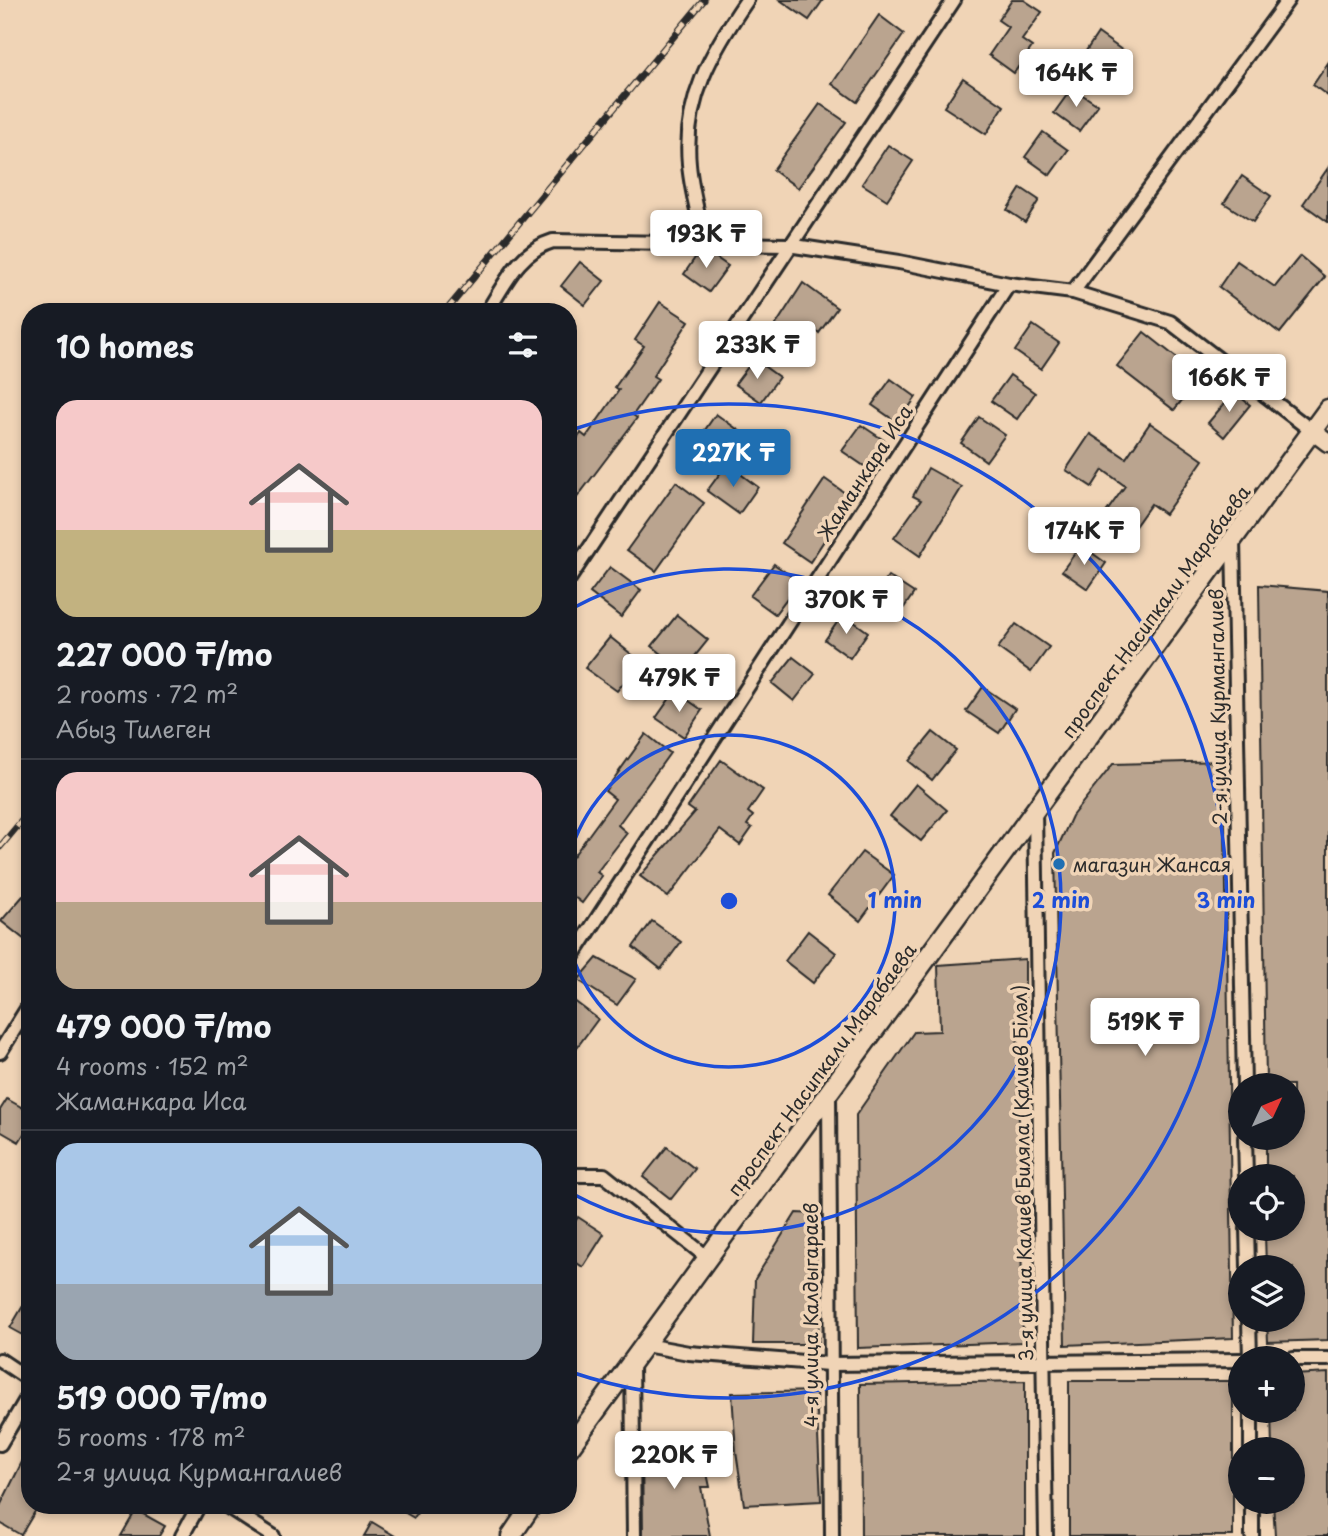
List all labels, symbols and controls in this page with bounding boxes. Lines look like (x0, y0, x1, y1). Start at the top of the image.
pin: 164K ₸ (1019, 50, 1133, 109)
text: 164K ₸ (1035, 54, 1117, 89)
pin: 193K ₸ (649, 210, 763, 270)
text: 193K ₸ (666, 215, 746, 250)
pin: 233K ₸ (700, 322, 814, 381)
text: 10 homes (56, 323, 194, 368)
icon: filters (504, 326, 542, 364)
text: 233K ₸ (715, 326, 799, 361)
pin: 166K ₸ (1172, 354, 1286, 414)
text: 166K ₸ (1188, 359, 1270, 394)
street label: Жаманкара Иса (809, 398, 919, 546)
pin: 227K ₸ (676, 430, 790, 489)
text: 227K ₸ (691, 434, 775, 469)
icon: home (236, 445, 362, 571)
street label: проспект Насипкали Марабаева (1054, 479, 1256, 743)
pin: 174K ₸ (1027, 508, 1141, 567)
text: 174K ₸ (1044, 512, 1124, 547)
pin: 370K ₸ (789, 576, 903, 636)
text: 370K ₸ (804, 581, 888, 616)
street label: 2-я улица Курмангалиев (1201, 588, 1233, 825)
text: 227 000 ₸/mo (56, 631, 273, 676)
pin: 479K ₸ (622, 654, 736, 714)
text: 479K ₸ (638, 659, 720, 694)
text: 2 rooms · 72 m² (56, 676, 238, 711)
text: Абыз Тилеген (56, 711, 212, 746)
icon: home (236, 817, 362, 943)
place label: магазин Жансая (1073, 850, 1231, 878)
marker: магазин Жансая (1051, 856, 1067, 872)
text: 1 min (868, 883, 922, 915)
text: 2 min (1032, 883, 1090, 915)
text: 3 min (1196, 883, 1256, 915)
centre of rings (717, 889, 741, 913)
street label: проспект Насипкали Марабаева (720, 937, 922, 1201)
street label: 3-я улица Калиев Биляла (Қалиев Біләл) (1005, 984, 1039, 1362)
pin: 519K ₸ (1088, 998, 1202, 1058)
text: 479 000 ₸/mo (56, 1003, 271, 1048)
text: 519K ₸ (1106, 1003, 1184, 1038)
text: 4 rooms · 152 m² (56, 1048, 249, 1083)
north arrow (1228, 1073, 1306, 1150)
map controls (1228, 1073, 1305, 1514)
text: Жаманкара Иса (56, 1083, 246, 1118)
button: locate (1228, 1164, 1305, 1241)
icon: home (236, 1188, 362, 1314)
street label: 4-я улица Калдыгараев (796, 1203, 824, 1427)
button: layers (1228, 1255, 1305, 1332)
button: + (1228, 1346, 1305, 1423)
text: 519 000 ₸/mo (56, 1374, 267, 1419)
text: 5 rooms · 178 m² (56, 1419, 246, 1454)
pin: 220K ₸ (617, 1432, 731, 1491)
text: 220K ₸ (631, 1436, 717, 1471)
button: − (1228, 1437, 1305, 1514)
text: 2-я улица Курмангалиев (56, 1454, 342, 1489)

